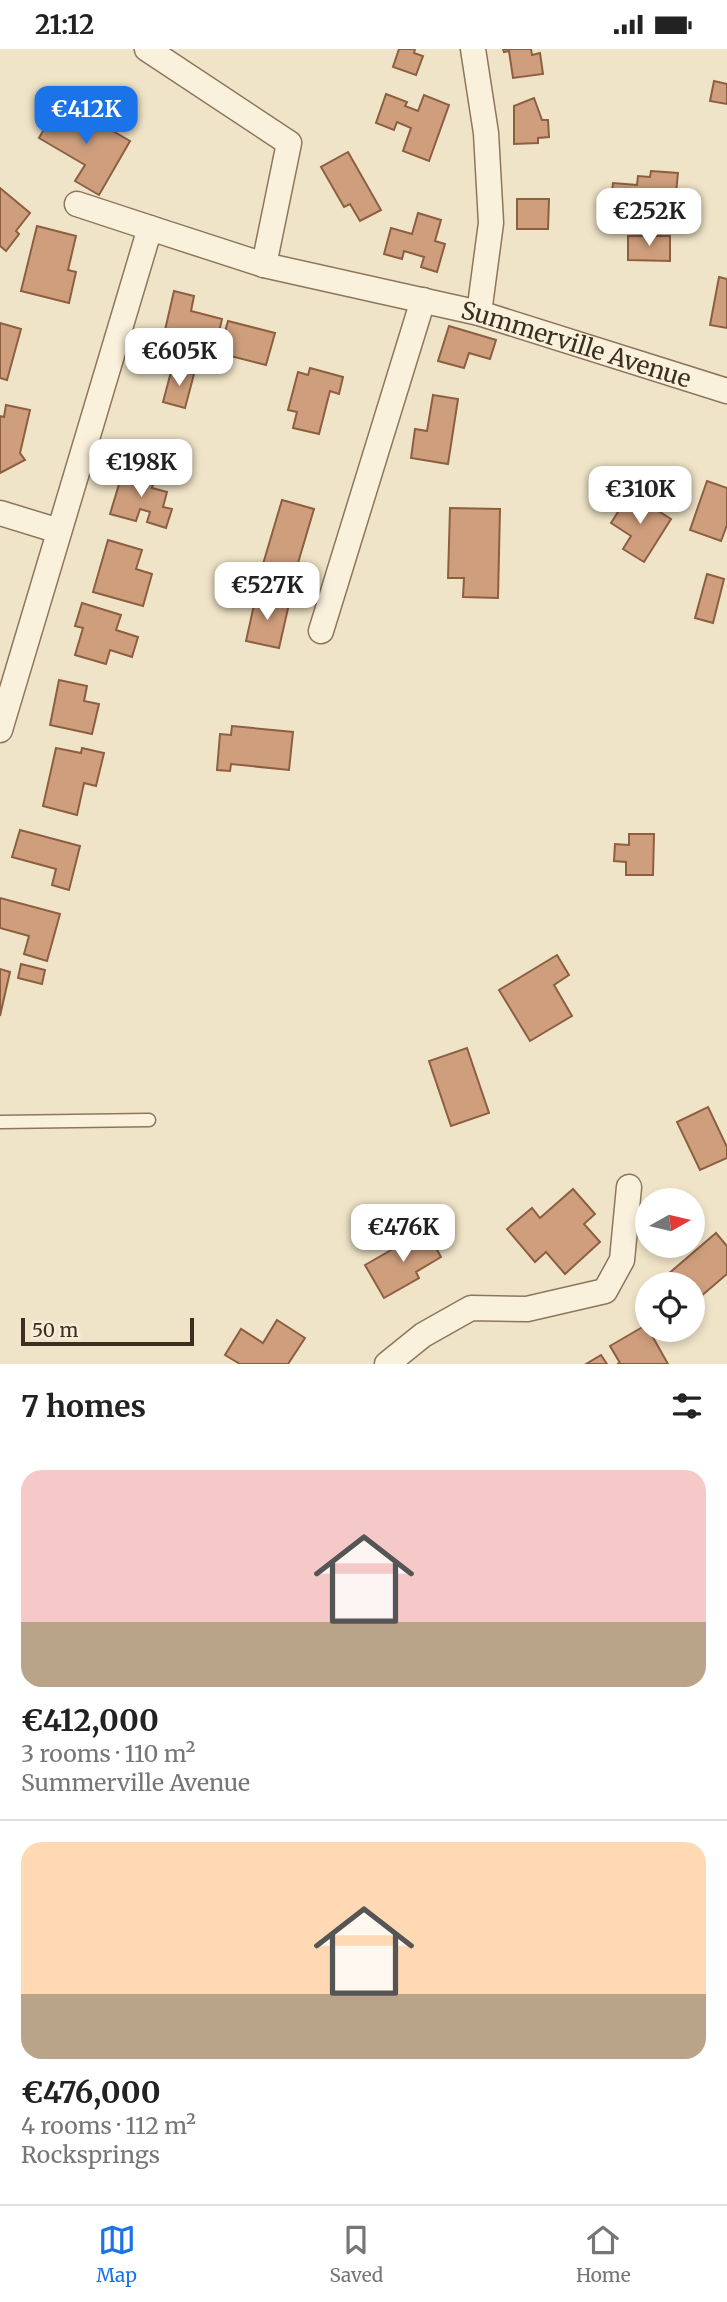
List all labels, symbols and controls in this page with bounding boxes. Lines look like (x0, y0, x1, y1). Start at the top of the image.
text: 21:12 (35, 8, 94, 41)
pin: €412K (37, 87, 135, 146)
text: €412K (51, 94, 121, 123)
pin: €252K (600, 189, 698, 248)
text: €252K (612, 196, 686, 225)
street label: Summerville Avenue (458, 294, 695, 394)
pin: €605K (130, 329, 228, 388)
text: €605K (141, 336, 217, 365)
pin: €198K (92, 440, 190, 499)
text: €198K (105, 447, 177, 476)
pin: €310K (591, 467, 689, 526)
text: €310K (605, 474, 675, 503)
pin: €527K (218, 563, 316, 622)
text: €527K (231, 570, 303, 599)
north arrow (635, 1188, 705, 1258)
map controls (635, 1188, 705, 1342)
pin: €476K (354, 1205, 452, 1264)
text: €476K (367, 1212, 439, 1241)
button: locate (635, 1272, 705, 1342)
scale bar (21, 1315, 194, 1347)
text: 50 m (32, 1318, 78, 1342)
text: 7 homes (21, 1387, 146, 1425)
icon: filters (668, 1387, 706, 1425)
icon: home (301, 1516, 427, 1642)
text: €412,000 (21, 1701, 159, 1739)
text: 3 rooms · 110 m² (21, 1739, 195, 1768)
text: Summerville Avenue (21, 1768, 250, 1797)
icon: home (301, 1888, 427, 2014)
text: €476,000 (21, 2073, 161, 2111)
text: 4 rooms · 112 m² (21, 2111, 196, 2140)
text: Rocksprings (21, 2140, 160, 2169)
tab: Map (96, 2221, 137, 2287)
tab: Saved (329, 2221, 383, 2287)
tab: Home (576, 2221, 631, 2287)

